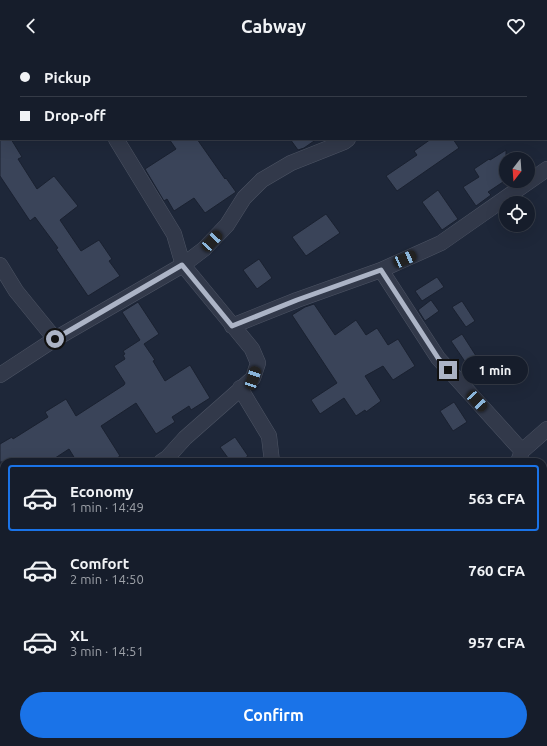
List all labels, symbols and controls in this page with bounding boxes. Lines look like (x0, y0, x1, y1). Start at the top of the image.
icon: back (20, 15, 42, 37)
icon: heart (505, 15, 527, 37)
text: Cabway (241, 16, 306, 36)
text: Pickup (44, 69, 91, 86)
text: Drop-off (44, 107, 106, 124)
north arrow (499, 152, 535, 188)
map controls (499, 152, 535, 232)
button: locate (499, 196, 535, 232)
car (199, 228, 225, 254)
car (392, 249, 418, 269)
route start (46, 330, 64, 348)
callout: 1 min (462, 356, 528, 384)
route end (439, 361, 457, 379)
text: 1 min (479, 363, 511, 377)
car (244, 365, 262, 391)
car (464, 388, 490, 414)
icon: car (22, 480, 58, 516)
text: Economy (70, 483, 134, 500)
text: 563 CFA (468, 490, 525, 507)
text: 1 min · 14:49 (70, 500, 144, 514)
icon: car (22, 552, 58, 588)
text: Comfort (70, 555, 129, 572)
text: 760 CFA (468, 562, 525, 579)
text: 2 min · 14:50 (70, 572, 144, 586)
icon: car (22, 624, 58, 660)
text: XL (70, 627, 88, 644)
text: 957 CFA (468, 634, 525, 651)
text: 3 min · 14:51 (70, 644, 144, 658)
button: Confirm (20, 692, 527, 738)

